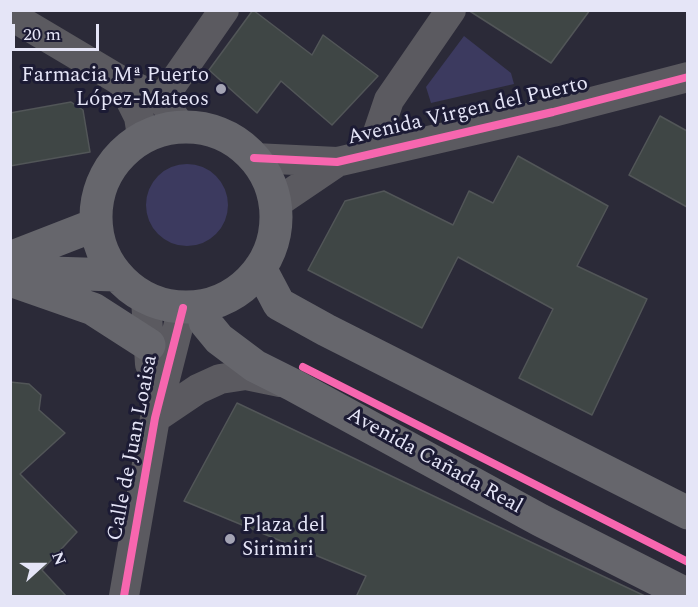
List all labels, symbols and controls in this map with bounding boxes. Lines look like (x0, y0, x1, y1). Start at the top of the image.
scale bar (15, 12, 102, 50)
text: 20 m (23, 21, 61, 48)
place label: Farmacia Mª Puerto López-Mateos (21, 64, 209, 114)
street label: Avenida Virgen del Puerto (345, 72, 591, 152)
marker: Farmacia Mª Puerto López-Mateos (214, 82, 228, 96)
street label: Calle de Juan Loaisa (104, 353, 164, 543)
street label: Avenida Cañada Real (342, 403, 526, 521)
place label: Plaza del Sirimiri (242, 514, 325, 564)
marker: Plaza del Sirimiri (223, 532, 237, 546)
north arrow (12, 535, 72, 595)
text: N (45, 548, 72, 569)

